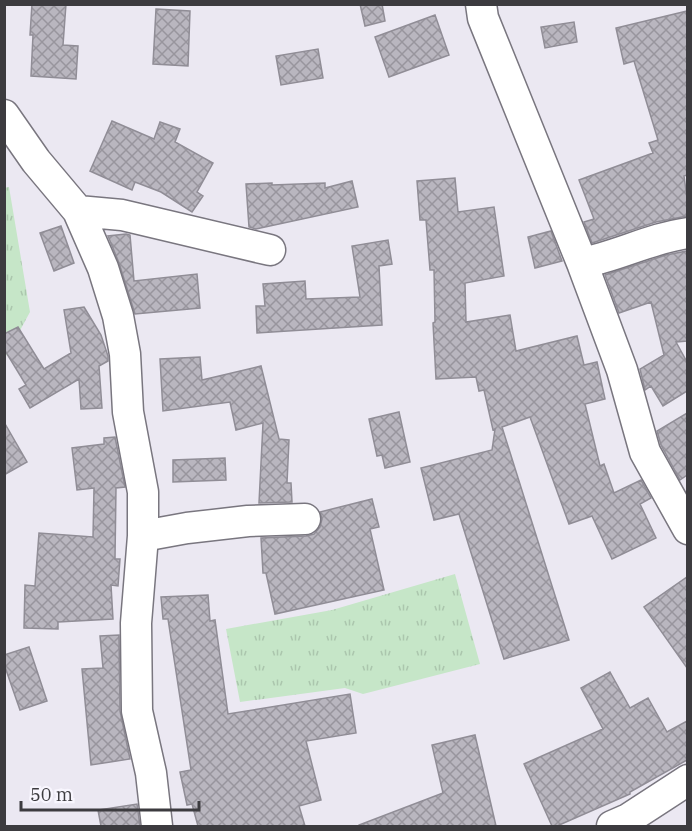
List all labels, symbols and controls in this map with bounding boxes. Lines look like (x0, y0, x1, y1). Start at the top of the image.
scale bar (21, 774, 200, 812)
text: 50 m (30, 783, 73, 806)

